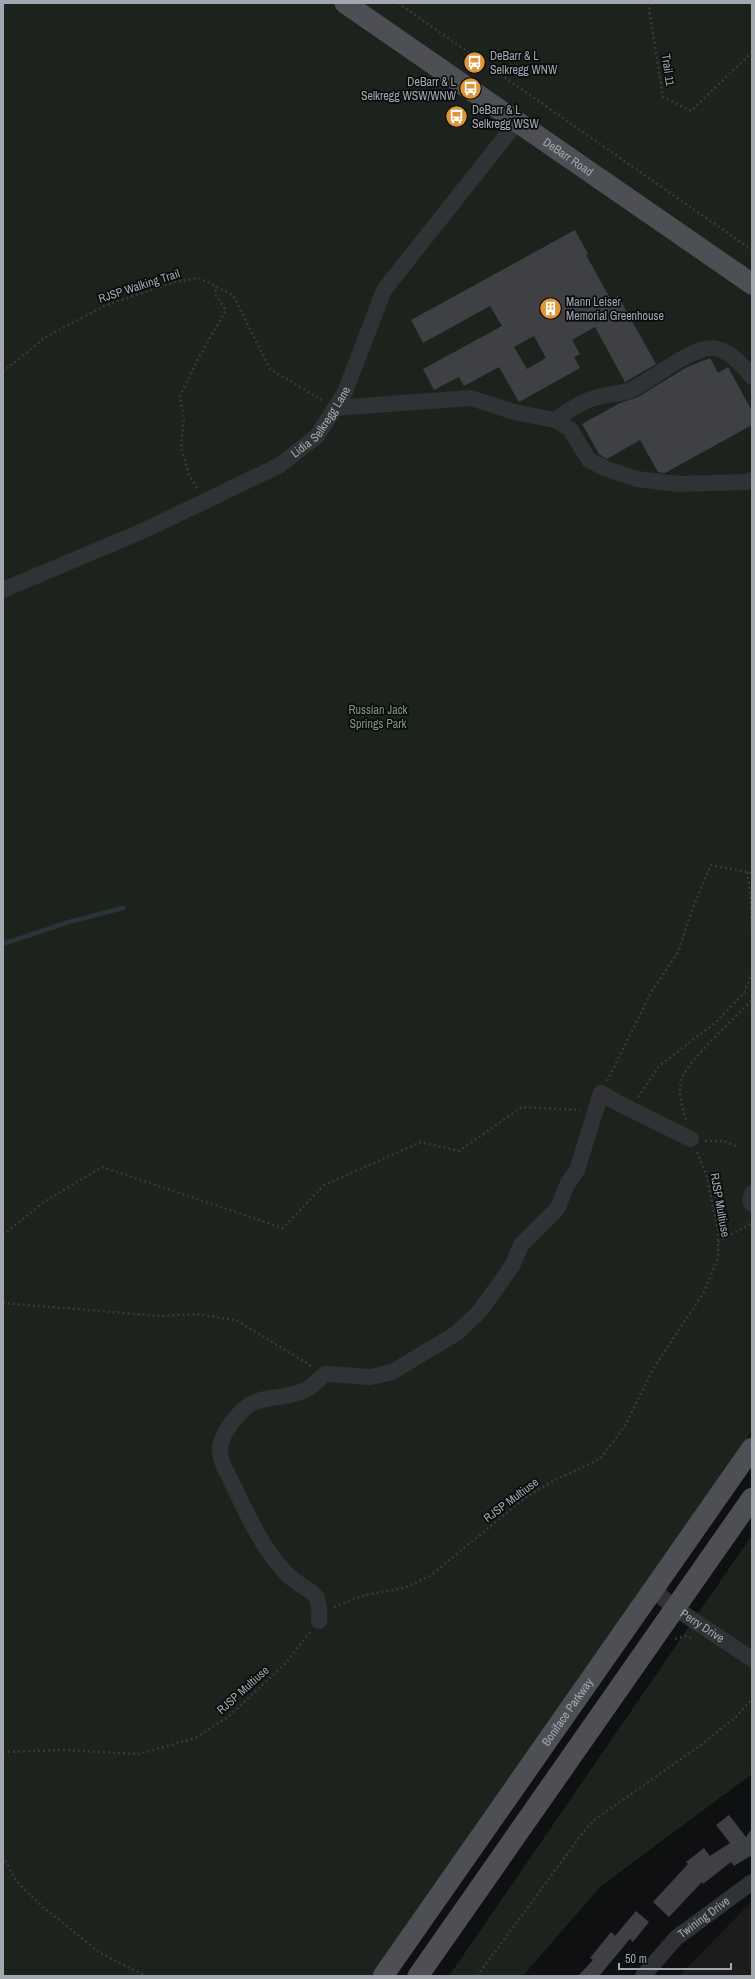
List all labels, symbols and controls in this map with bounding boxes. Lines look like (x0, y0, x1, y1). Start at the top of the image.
place label: DeBarr & L Selkregg WNW (490, 48, 558, 78)
bus stop icon: DeBarr & L Selkregg WNW (461, 50, 487, 76)
street label: Trail 11 (658, 53, 678, 88)
place label: DeBarr & L Selkregg WSW/WNW (361, 74, 457, 104)
bus stop icon: DeBarr & L Selkregg WSW/WNW (458, 76, 484, 102)
place label: DeBarr & L Selkregg WSW (472, 102, 539, 132)
bus stop icon: DeBarr & L Selkregg WSW (444, 104, 470, 130)
street label: DeBarr Road (540, 134, 596, 180)
street label: RJSP Walking Trail (96, 265, 182, 307)
place label: Mann Leiser Memorial Greenhouse (566, 294, 664, 324)
building icon: Mann Leiser Memorial Greenhouse (538, 296, 564, 322)
street label: Lidia Selkregg Lane (288, 384, 354, 462)
park label: Russian Jack Springs Park (348, 702, 408, 732)
street label: RJSP Multiuse (706, 1172, 734, 1238)
street label: RJSP Multiuse (480, 1474, 542, 1526)
street label: Perry Drive (677, 1606, 727, 1646)
street label: RJSP Multiuse (214, 1662, 272, 1718)
street label: Boniface Parkway (538, 1675, 597, 1749)
street label: Twining Drive (675, 1893, 733, 1942)
scale bar (619, 1945, 731, 1971)
text: 50 m (625, 1951, 647, 1967)

